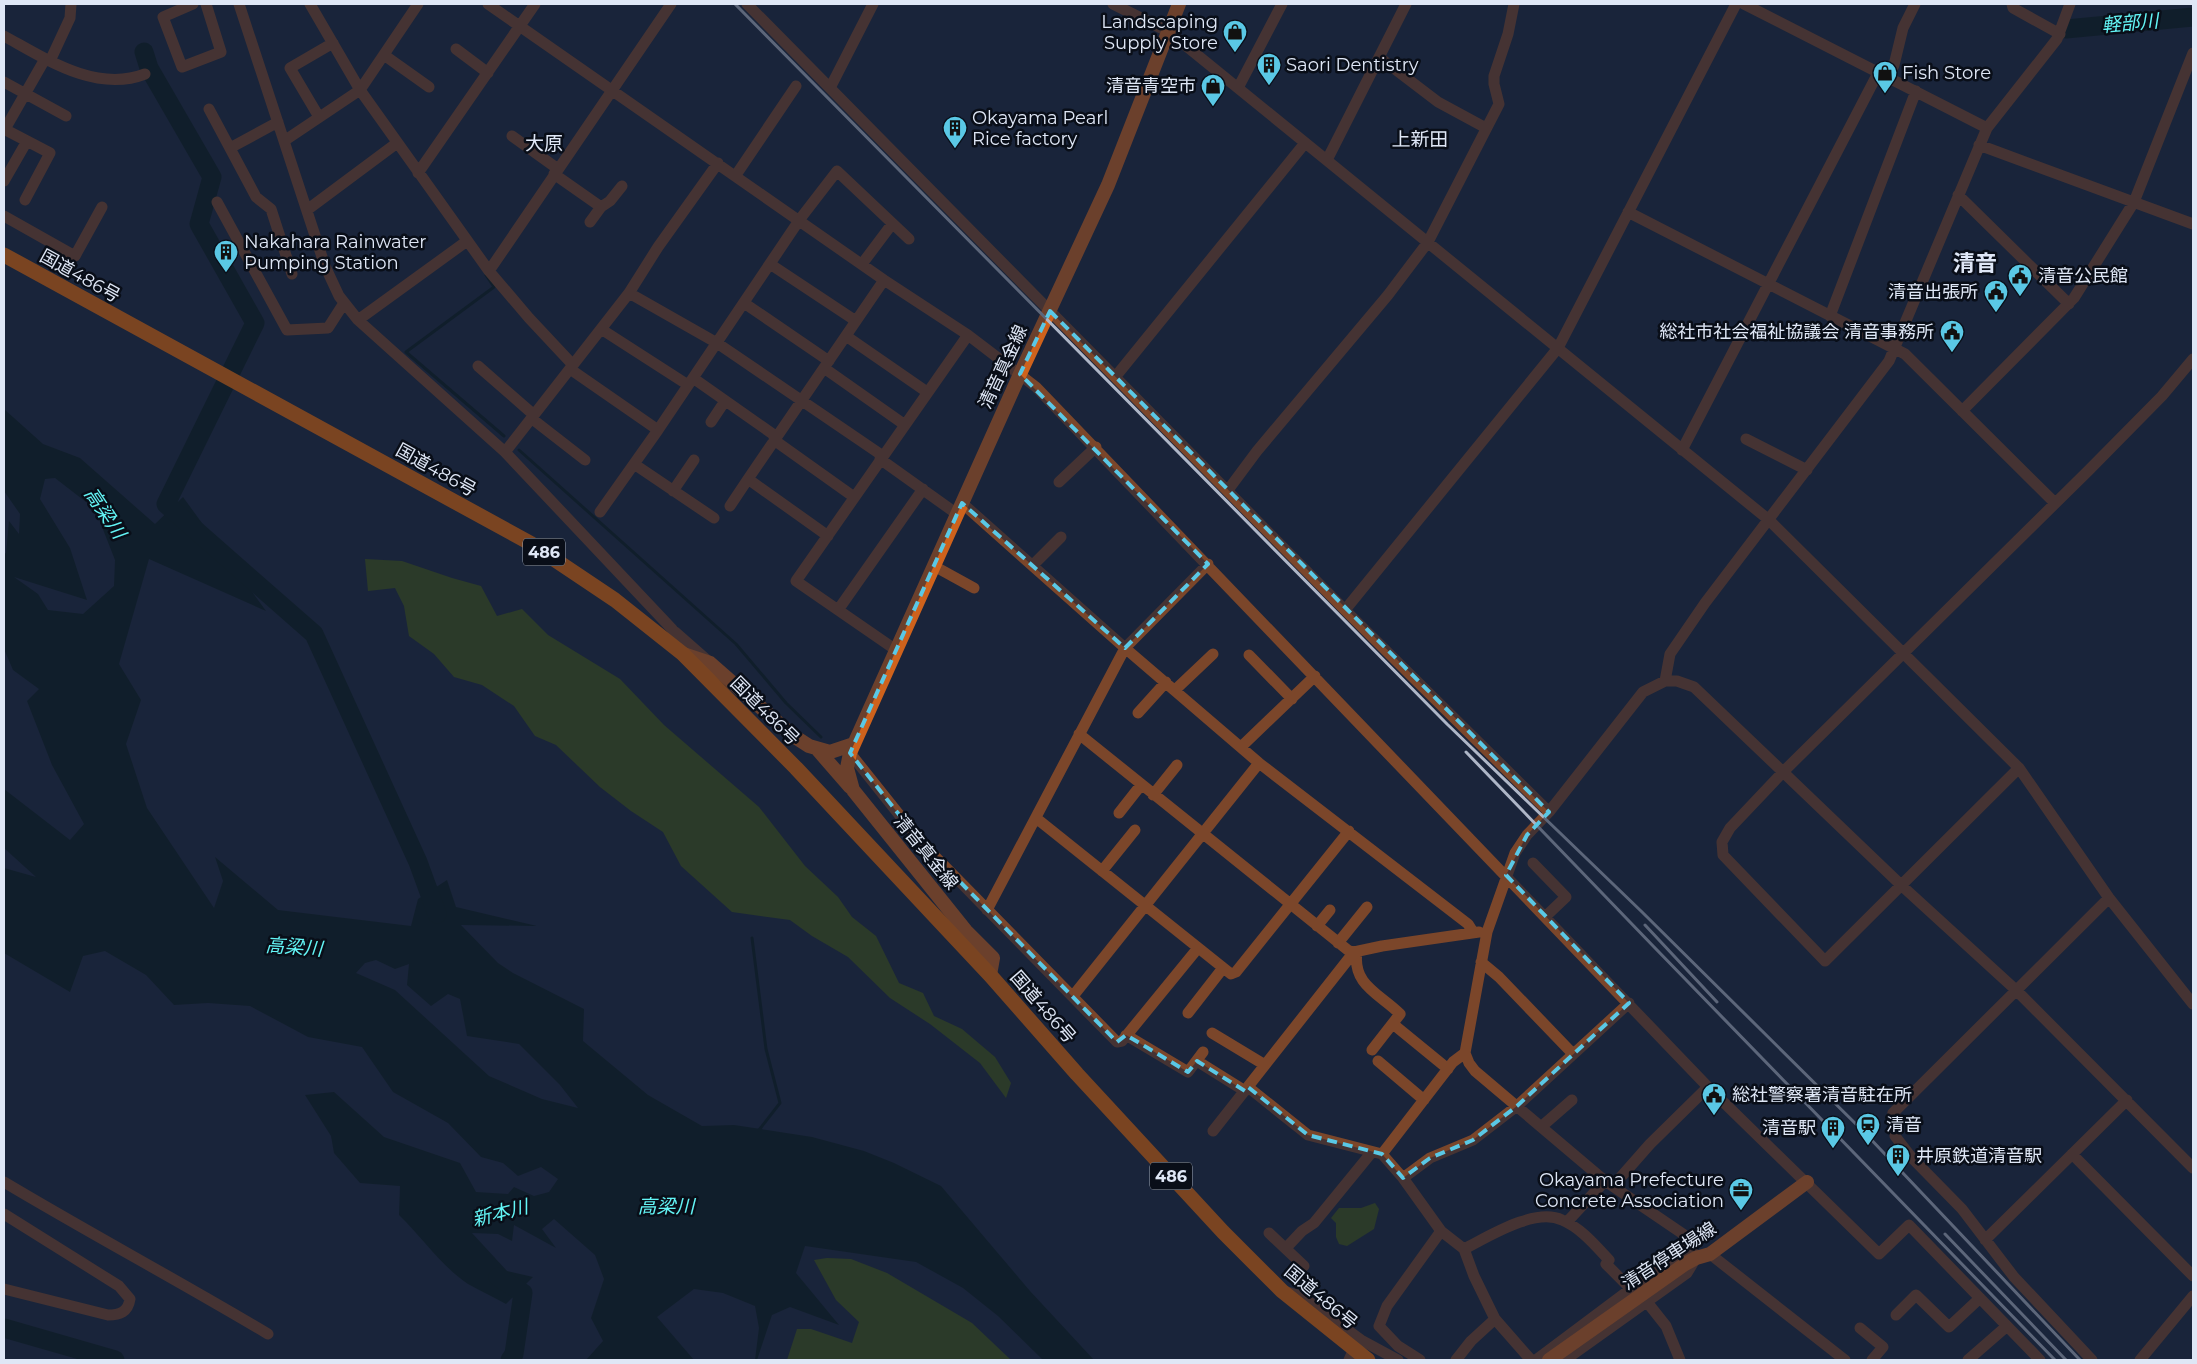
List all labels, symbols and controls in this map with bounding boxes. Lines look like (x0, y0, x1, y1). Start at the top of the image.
water label: 軽部川 (2101, 9, 2161, 37)
place label: Landscaping Supply Store (1101, 11, 1218, 54)
shop icon: Landscaping Supply Store (1222, 19, 1248, 53)
building icon: Saori Dentistry (1256, 52, 1282, 86)
place label: Saori Dentistry (1286, 54, 1419, 76)
shop icon: Fish Store (1872, 60, 1898, 94)
place label: Fish Store (1902, 62, 1991, 84)
shop icon: 清音青空市 (1200, 73, 1226, 107)
place label: 清音青空市 (1106, 75, 1196, 97)
place label: Okayama Pearl Rice factory (972, 107, 1108, 150)
building icon: Okayama Pearl Rice factory (942, 115, 968, 149)
district label: 上新田 (1391, 128, 1449, 151)
district label: 大原 (525, 132, 563, 155)
place label: Nakahara Rainwater Pumping Station (244, 231, 427, 274)
building icon: Nakahara Rainwater Pumping Station (213, 239, 239, 273)
street label: 国道486号 (36, 245, 124, 307)
district label: 清音 (1953, 250, 1997, 277)
public building icon: 清音公民館 (2007, 263, 2033, 297)
place label: 清音公民館 (2038, 265, 2128, 287)
public building icon: 清音出張所 (1983, 279, 2009, 313)
place label: 清音出張所 (1888, 281, 1978, 303)
public building icon: 総社市社会福祉協議会 清音事務所 (1939, 319, 1965, 353)
place label: 総社市社会福祉協議会 清音事務所 (1659, 321, 1934, 343)
street label: 清音真金線 (974, 322, 1032, 412)
street label: 国道486号 (392, 439, 480, 501)
water label: 高梁川 (80, 483, 132, 545)
road number: 486 (523, 538, 565, 566)
street label: 国道486号 (726, 672, 804, 750)
street label: 清音真金線 (889, 810, 963, 894)
water label: 高梁川 (265, 934, 325, 961)
street label: 国道486号 (1006, 966, 1080, 1048)
public building icon: 総社警察署清音駐在所 (1701, 1082, 1727, 1116)
place label: 総社警察署清音駐在所 (1732, 1084, 1912, 1106)
station icon: 清音 (1855, 1112, 1881, 1146)
place label: 清音 (1886, 1114, 1922, 1136)
building icon: 清音駅 (1820, 1115, 1846, 1149)
place label: 清音駅 (1762, 1117, 1816, 1139)
building icon: 井原鉄道清音駅 (1885, 1143, 1911, 1177)
place label: 井原鉄道清音駅 (1916, 1145, 2042, 1167)
road number: 486 (1150, 1162, 1192, 1190)
place label: Okayama Prefecture Concrete Association (1535, 1169, 1724, 1212)
office icon: Okayama Prefecture Concrete Association (1728, 1177, 1754, 1211)
water label: 新本川 (470, 1194, 532, 1231)
water label: 高梁川 (637, 1195, 696, 1218)
street label: 清音停車場線 (1618, 1217, 1720, 1295)
street label: 国道486号 (1280, 1260, 1362, 1334)

